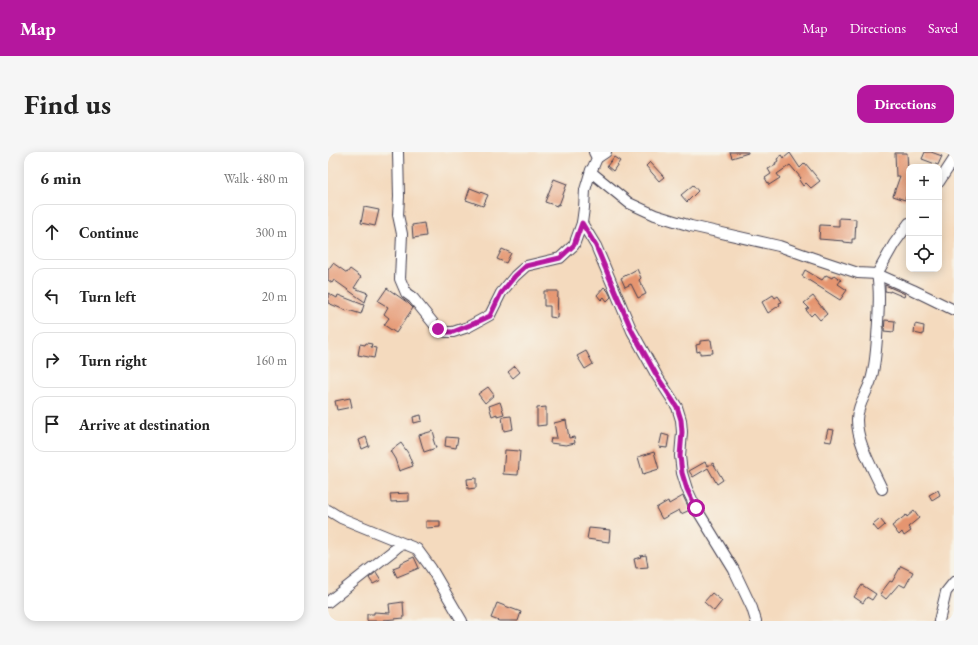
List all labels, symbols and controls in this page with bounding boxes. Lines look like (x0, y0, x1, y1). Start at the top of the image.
text: Map (20, 16, 56, 41)
text: Map (802, 19, 828, 37)
text: Directions (850, 19, 906, 37)
text: Saved (928, 19, 958, 37)
button: Directions (857, 85, 954, 123)
text: Find us (24, 86, 111, 122)
map controls (906, 164, 942, 272)
button: + (906, 164, 942, 200)
text: 6 min (40, 167, 81, 189)
text: Walk · 480 m (224, 170, 288, 187)
button: − (906, 200, 942, 236)
icon: ahead (41, 221, 63, 243)
text: Continue (79, 223, 139, 242)
text: 300 m (256, 224, 287, 241)
button: locate (906, 236, 942, 272)
icon: left (41, 285, 63, 307)
text: Turn left (79, 287, 136, 306)
text: 20 m (262, 288, 287, 305)
route end (429, 320, 447, 338)
icon: right (41, 349, 63, 371)
text: Turn right (79, 351, 147, 370)
text: 160 m (256, 352, 287, 369)
icon: arrive (41, 413, 63, 435)
text: Arrive at destination (79, 415, 210, 434)
route start (687, 499, 705, 517)

